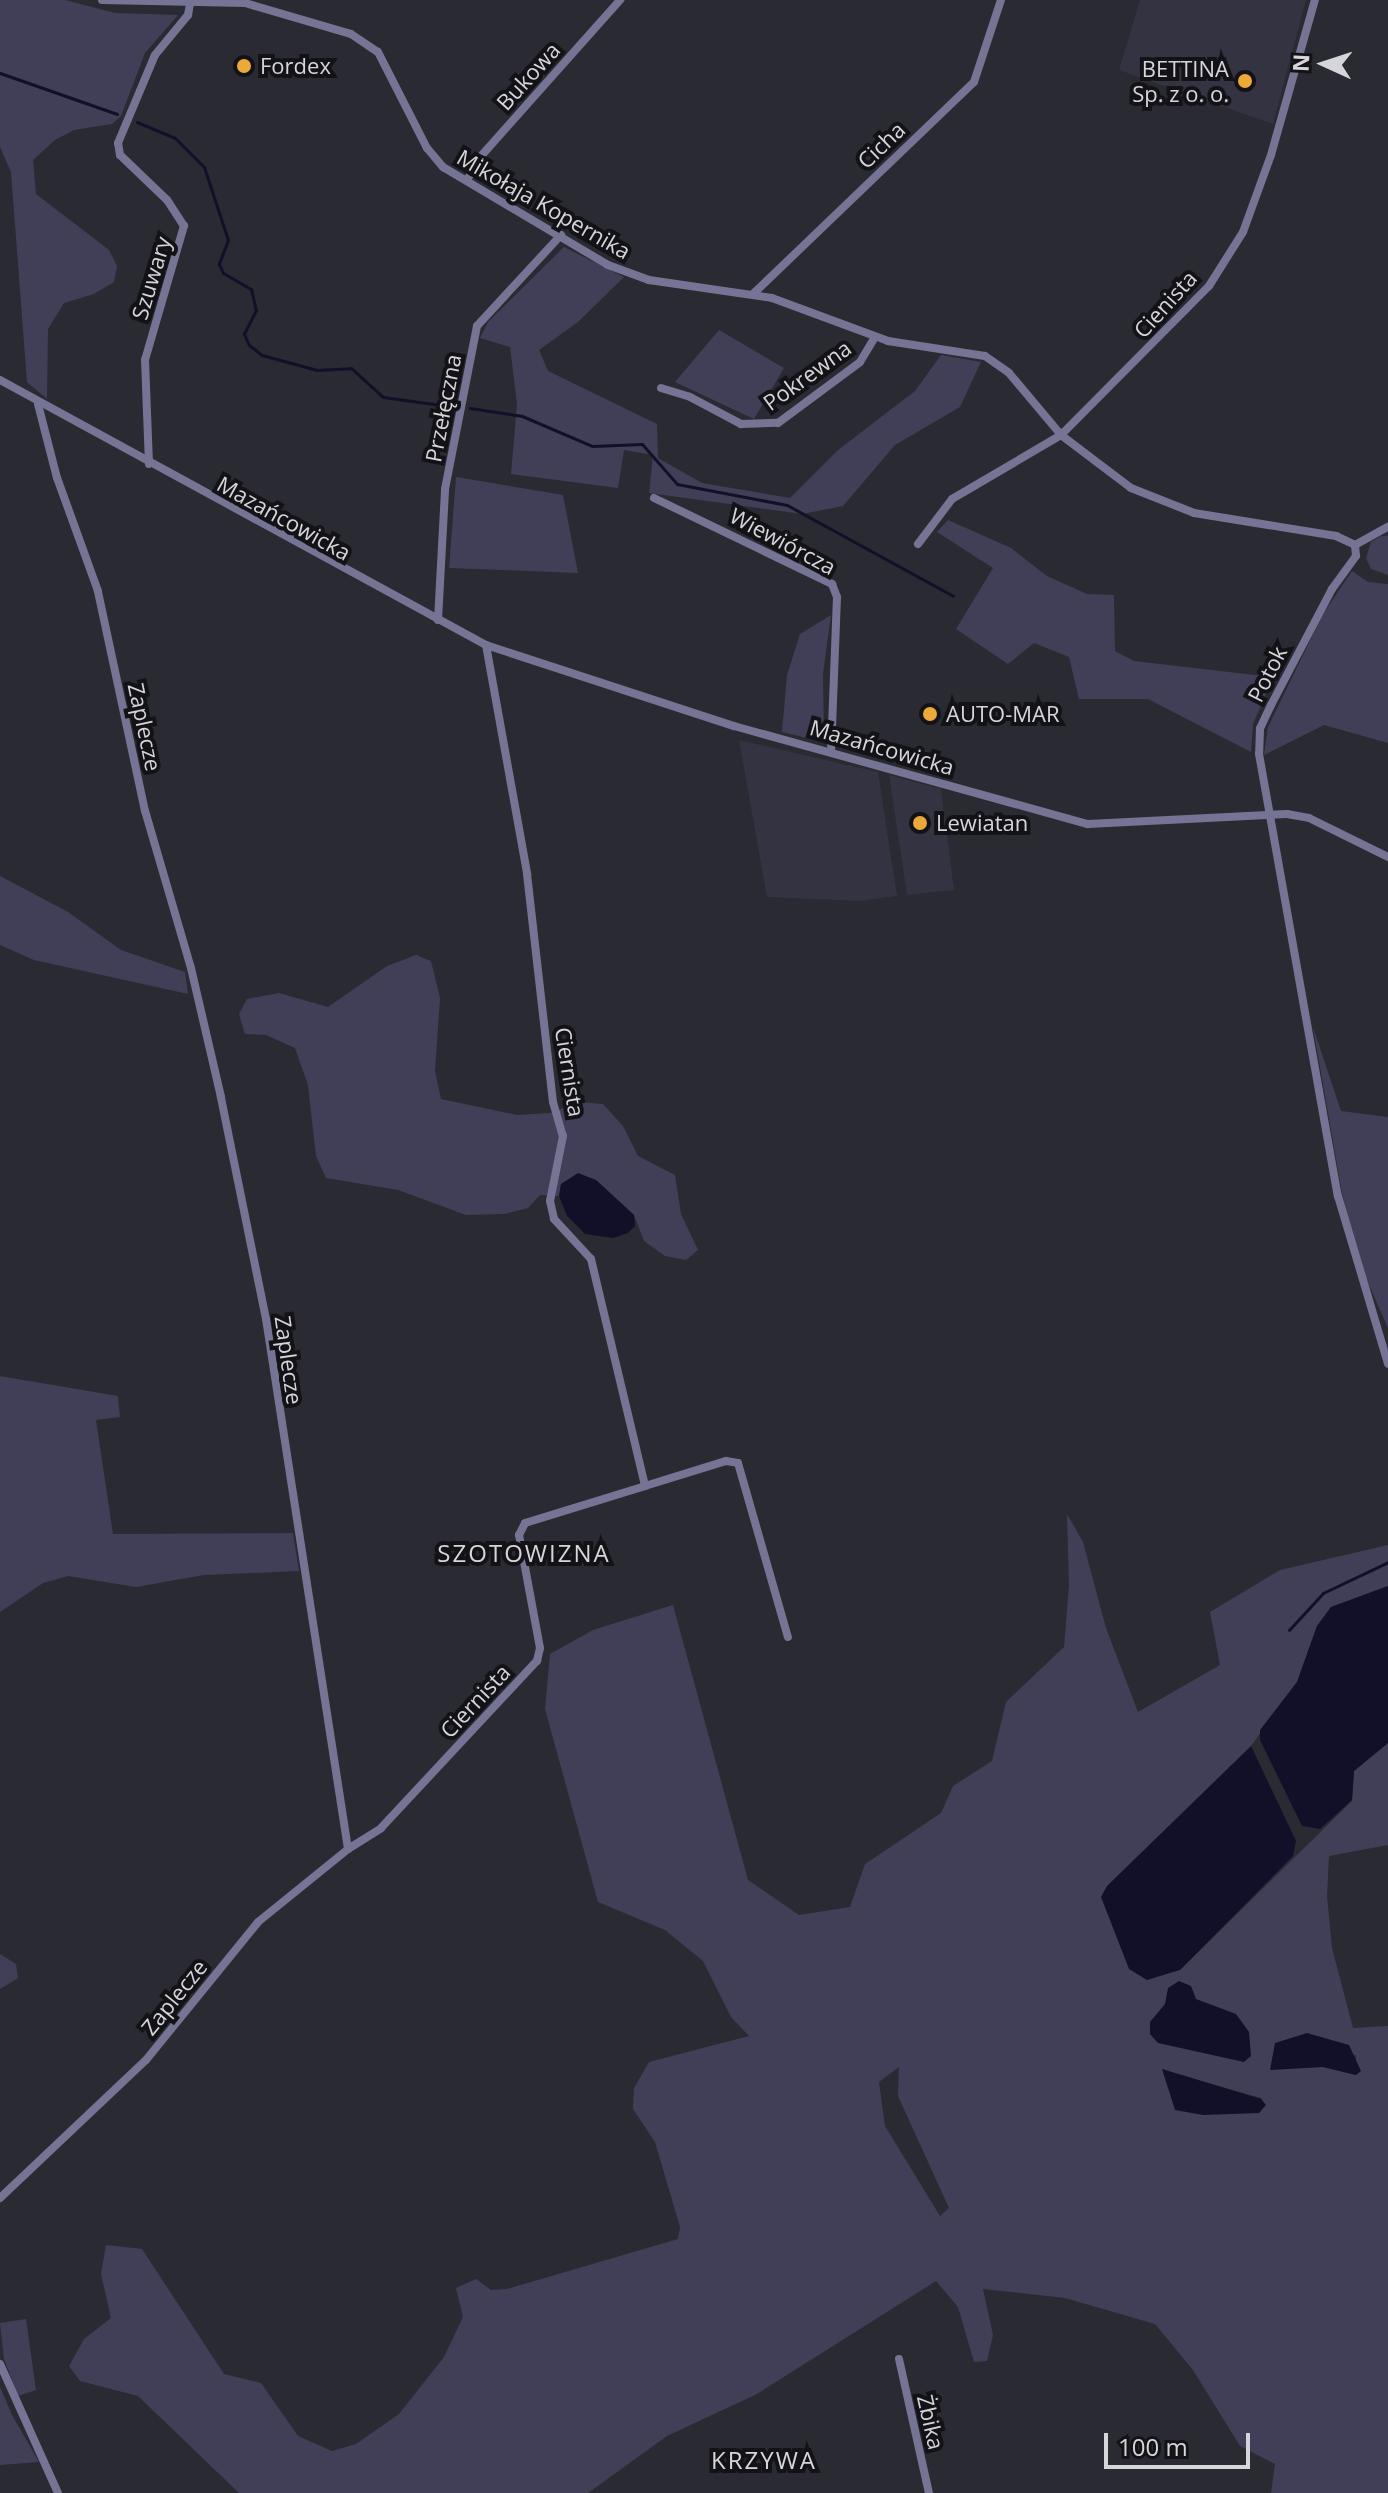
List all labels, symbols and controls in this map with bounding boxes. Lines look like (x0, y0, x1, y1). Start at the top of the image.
north arrow (1284, 24, 1364, 104)
street label: Bukowa (491, 37, 565, 115)
place label: Fordex (260, 53, 331, 79)
text: N (1285, 53, 1315, 72)
place label: BETTINA Sp. z o. o. (1132, 55, 1229, 106)
marker: Fordex (235, 57, 253, 75)
marker: BETTINA Sp. z o. o. (1236, 72, 1254, 90)
street label: Cicha (852, 116, 910, 174)
street label: Mikołaja Kopernika (453, 144, 635, 264)
street label: Szuwary (126, 233, 176, 323)
street label: Cienista (1128, 265, 1202, 343)
street label: Pokrewna (758, 334, 856, 416)
street label: Przełęczna (420, 352, 466, 464)
street label: Mazańcowicka (213, 470, 355, 566)
street label: Wiewiórcza (726, 502, 840, 580)
street label: Potok (1242, 642, 1292, 706)
street label: Zaplecze (123, 681, 167, 773)
place label: AUTO-MAR (946, 701, 1060, 727)
marker: AUTO-MAR (921, 705, 939, 723)
street label: Mazańcowicka (807, 714, 957, 780)
place label: Lewiatan (936, 810, 1028, 836)
marker: Lewiatan (911, 814, 929, 832)
street label: Ciernista (550, 1025, 590, 1119)
street label: Zaplecze (270, 1314, 308, 1406)
district label: SZOTOWIZNA (437, 1539, 611, 1567)
street label: Ciernista (435, 1659, 515, 1743)
street label: Zaplecze (136, 1954, 212, 2040)
street label: Żbika (912, 2392, 950, 2452)
scale bar (1108, 2417, 1254, 2467)
text: 100 m (1118, 2430, 1188, 2463)
district label: KRZYWA (711, 2446, 817, 2474)

